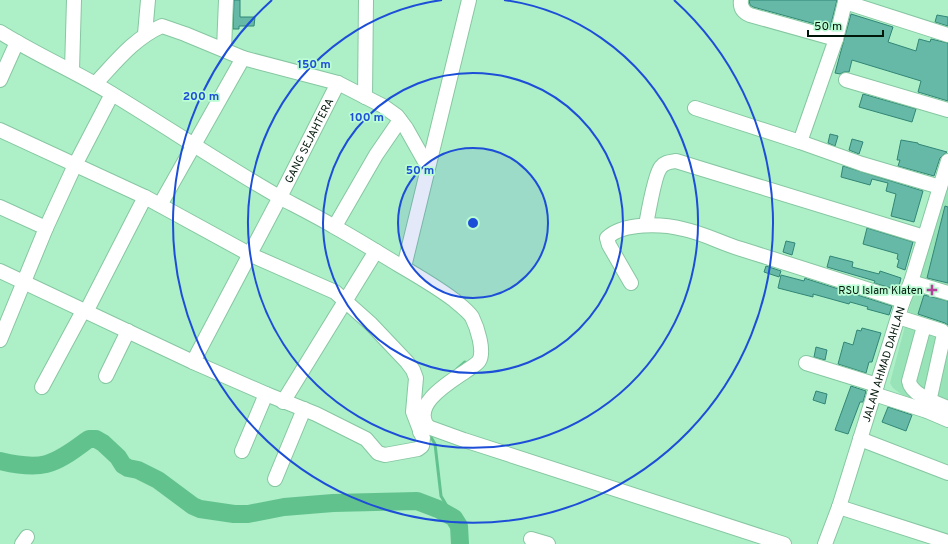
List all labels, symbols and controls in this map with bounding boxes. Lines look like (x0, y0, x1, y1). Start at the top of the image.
scale bar (808, 12, 883, 38)
text: 50 m (814, 19, 842, 35)
text: 150 m (297, 57, 331, 73)
text: 200 m (183, 89, 219, 105)
street label: GANG SEJAHTERA (282, 96, 337, 186)
text: 100 m (350, 110, 384, 126)
text: 50 m (406, 163, 434, 179)
centre of rings (466, 216, 480, 230)
place label: RSU Islam Klaten (838, 284, 923, 298)
marker: RSU Islam Klaten (926, 284, 938, 296)
street label: JALAN AHMAD DAHLAN (860, 305, 909, 424)

